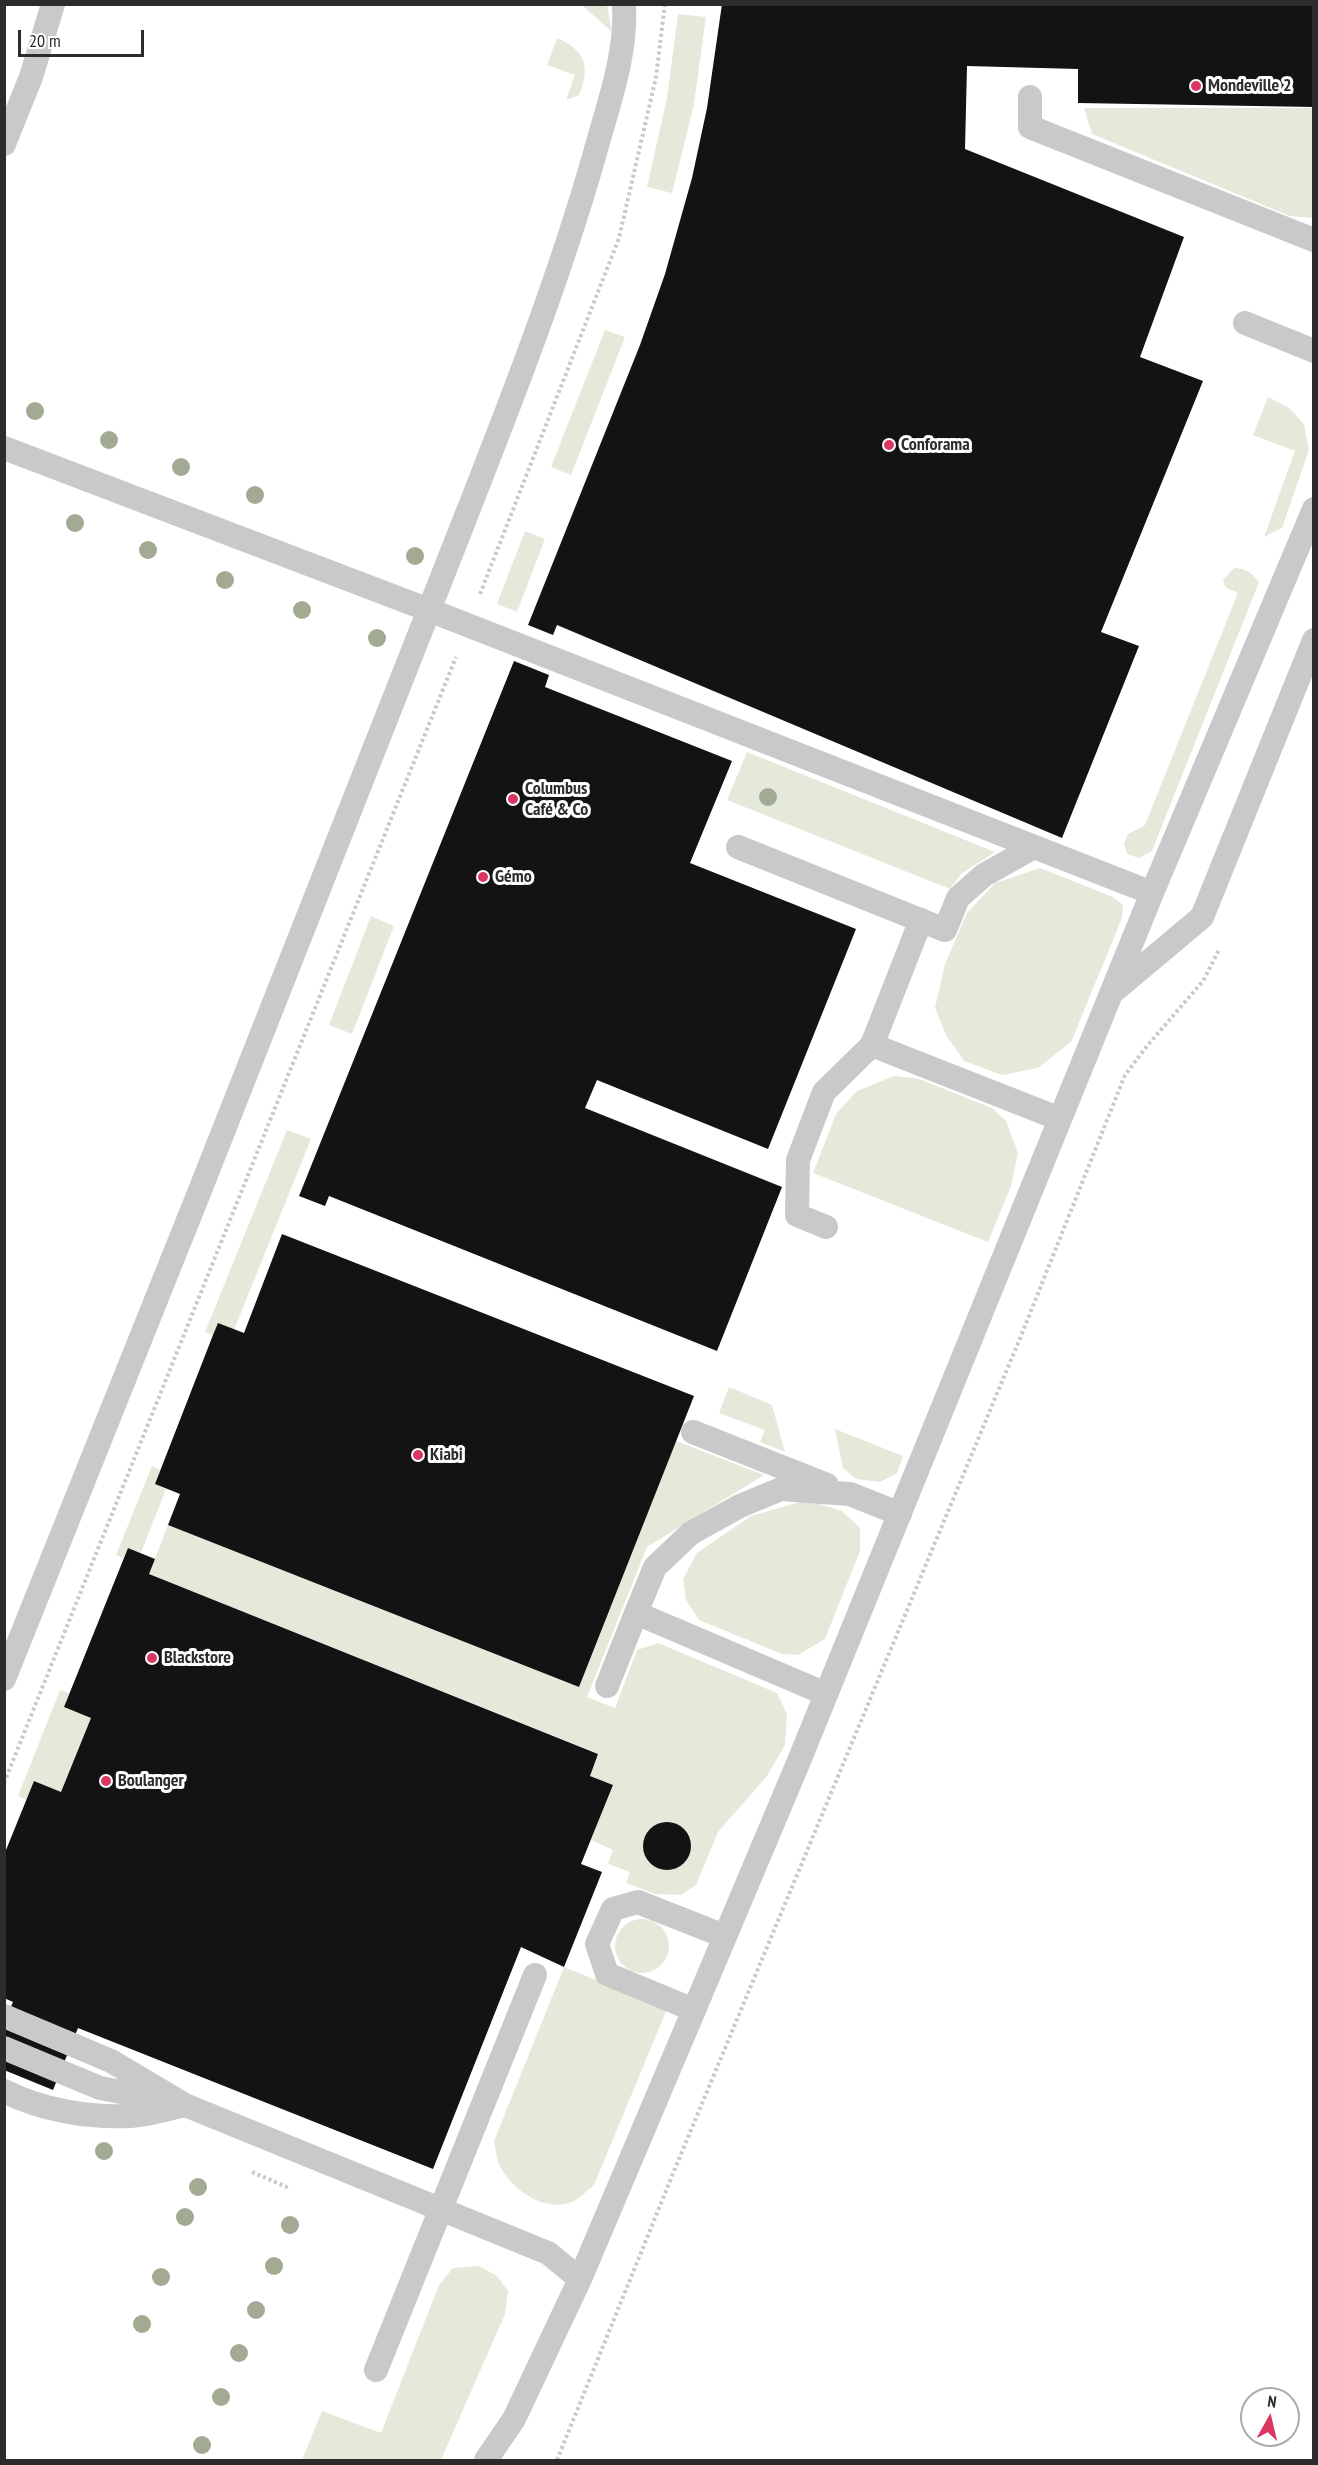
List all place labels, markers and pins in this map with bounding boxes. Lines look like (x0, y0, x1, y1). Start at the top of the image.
place label: Mondeville 2 (1208, 75, 1292, 97)
marker: Mondeville 2 (1189, 79, 1203, 93)
place label: Conforama (901, 434, 970, 456)
marker: Conforama (882, 438, 896, 452)
place label: Columbus Café & Co (525, 778, 588, 820)
marker: Columbus Café & Co (506, 792, 520, 806)
place label: Gémo (495, 866, 532, 888)
marker: Gémo (476, 870, 490, 884)
place label: Kiabi (430, 1444, 463, 1466)
marker: Kiabi (411, 1448, 425, 1462)
place label: Blackstore (164, 1647, 231, 1669)
marker: Blackstore (145, 1651, 159, 1665)
place label: Boulanger (118, 1770, 184, 1792)
marker: Boulanger (99, 1774, 113, 1788)

